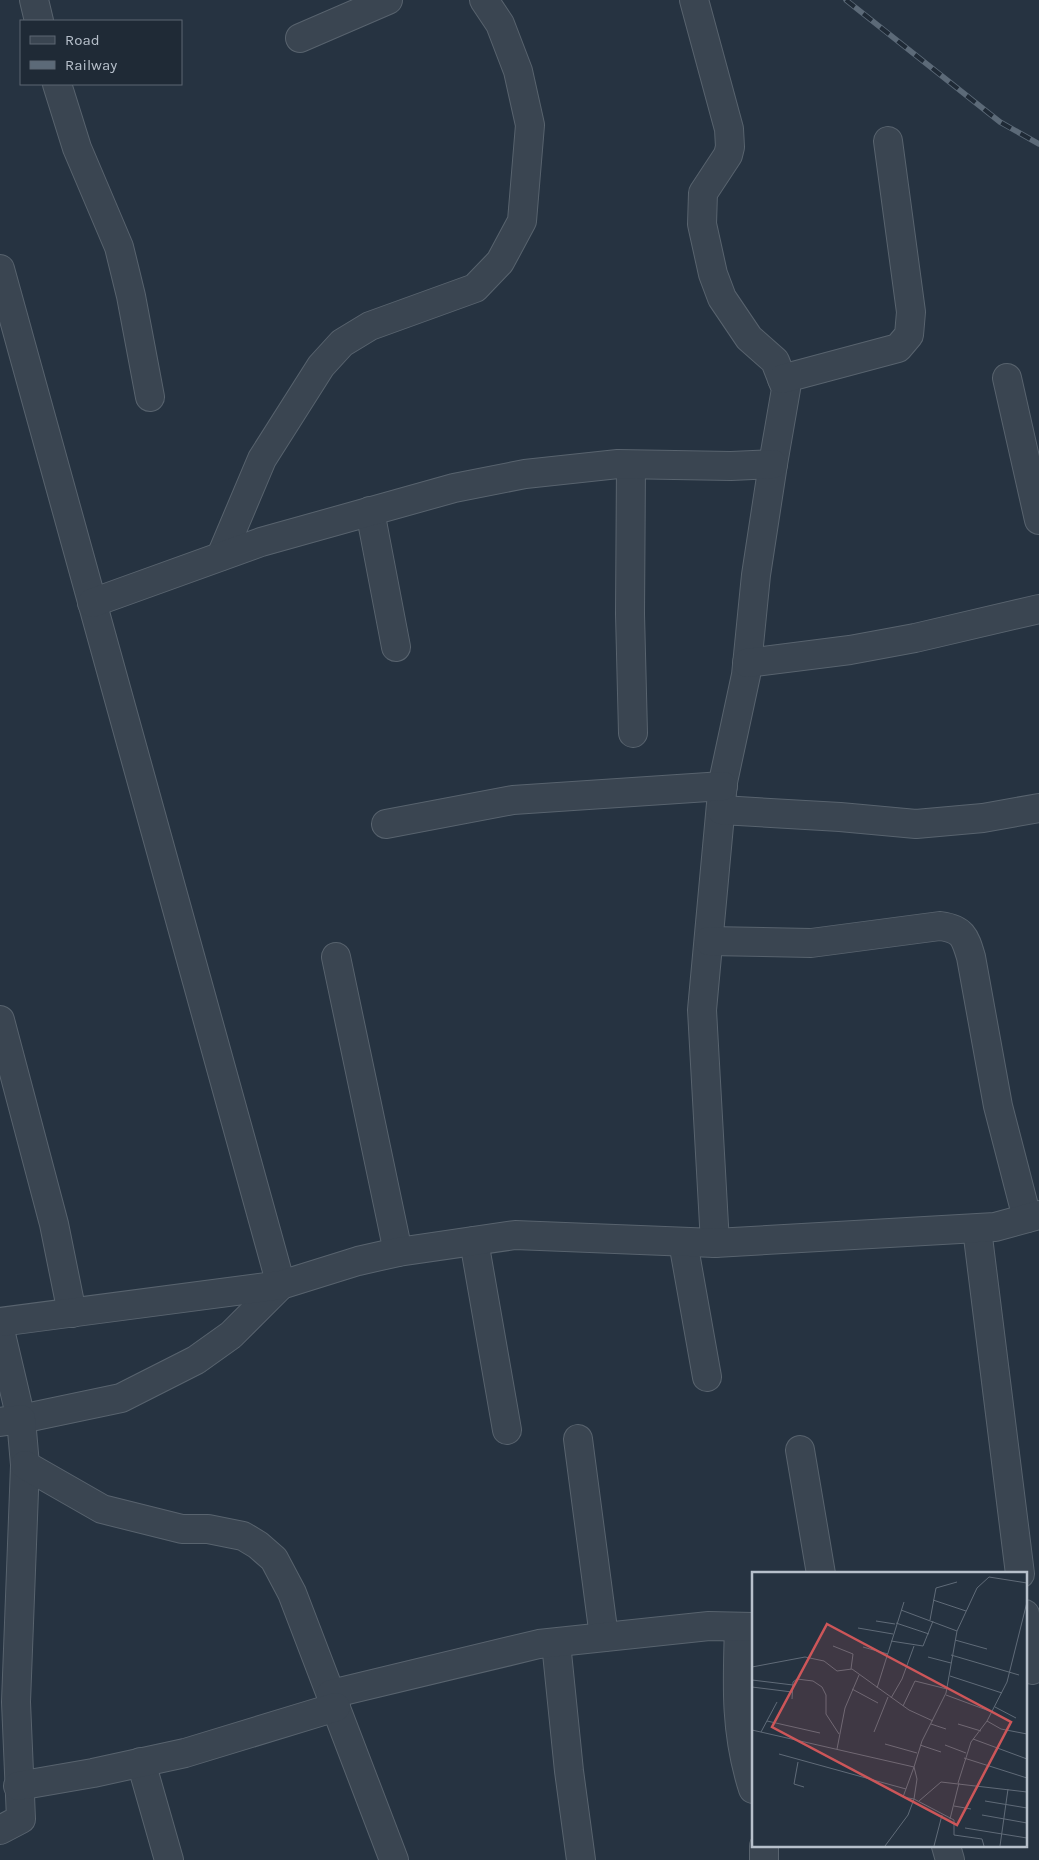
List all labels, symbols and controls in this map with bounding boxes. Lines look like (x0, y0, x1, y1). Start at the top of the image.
legend (20, 20, 182, 85)
text: Road (65, 31, 100, 49)
text: Railway (65, 56, 117, 74)
inset map (752, 1572, 1026, 1848)

